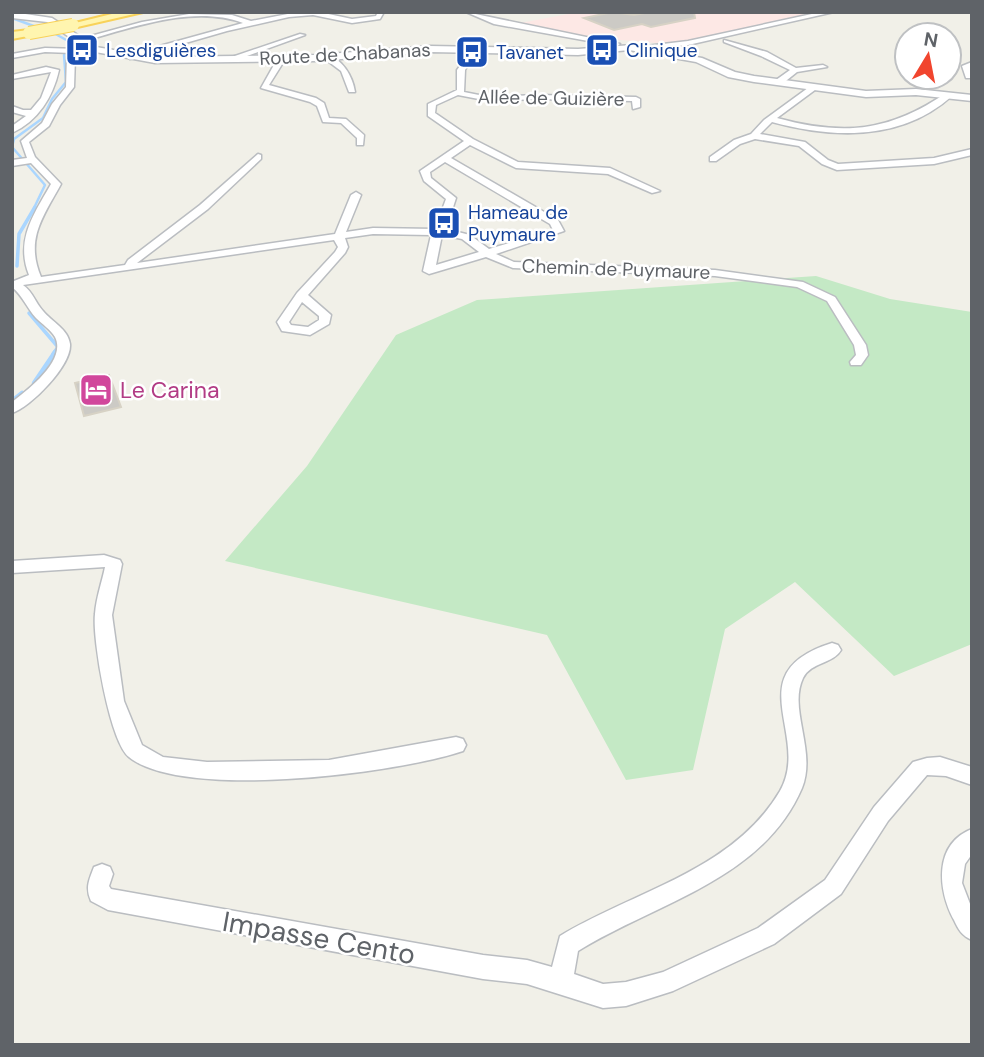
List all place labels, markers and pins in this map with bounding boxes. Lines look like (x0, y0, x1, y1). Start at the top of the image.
bus stop icon: Lesdiguières (63, 31, 101, 69)
bus stop icon: Clinique (583, 31, 621, 69)
bus stop icon: Tavanet (453, 33, 491, 71)
place label: Lesdiguières (106, 38, 216, 63)
place label: Clinique (626, 38, 697, 63)
place label: Tavanet (496, 40, 564, 65)
place label: Hameau de Puymaure (468, 200, 568, 247)
bus stop icon: Hameau de Puymaure (425, 204, 463, 242)
hotel icon: Le Carina (77, 371, 115, 409)
place label: Le Carina (120, 375, 220, 405)

